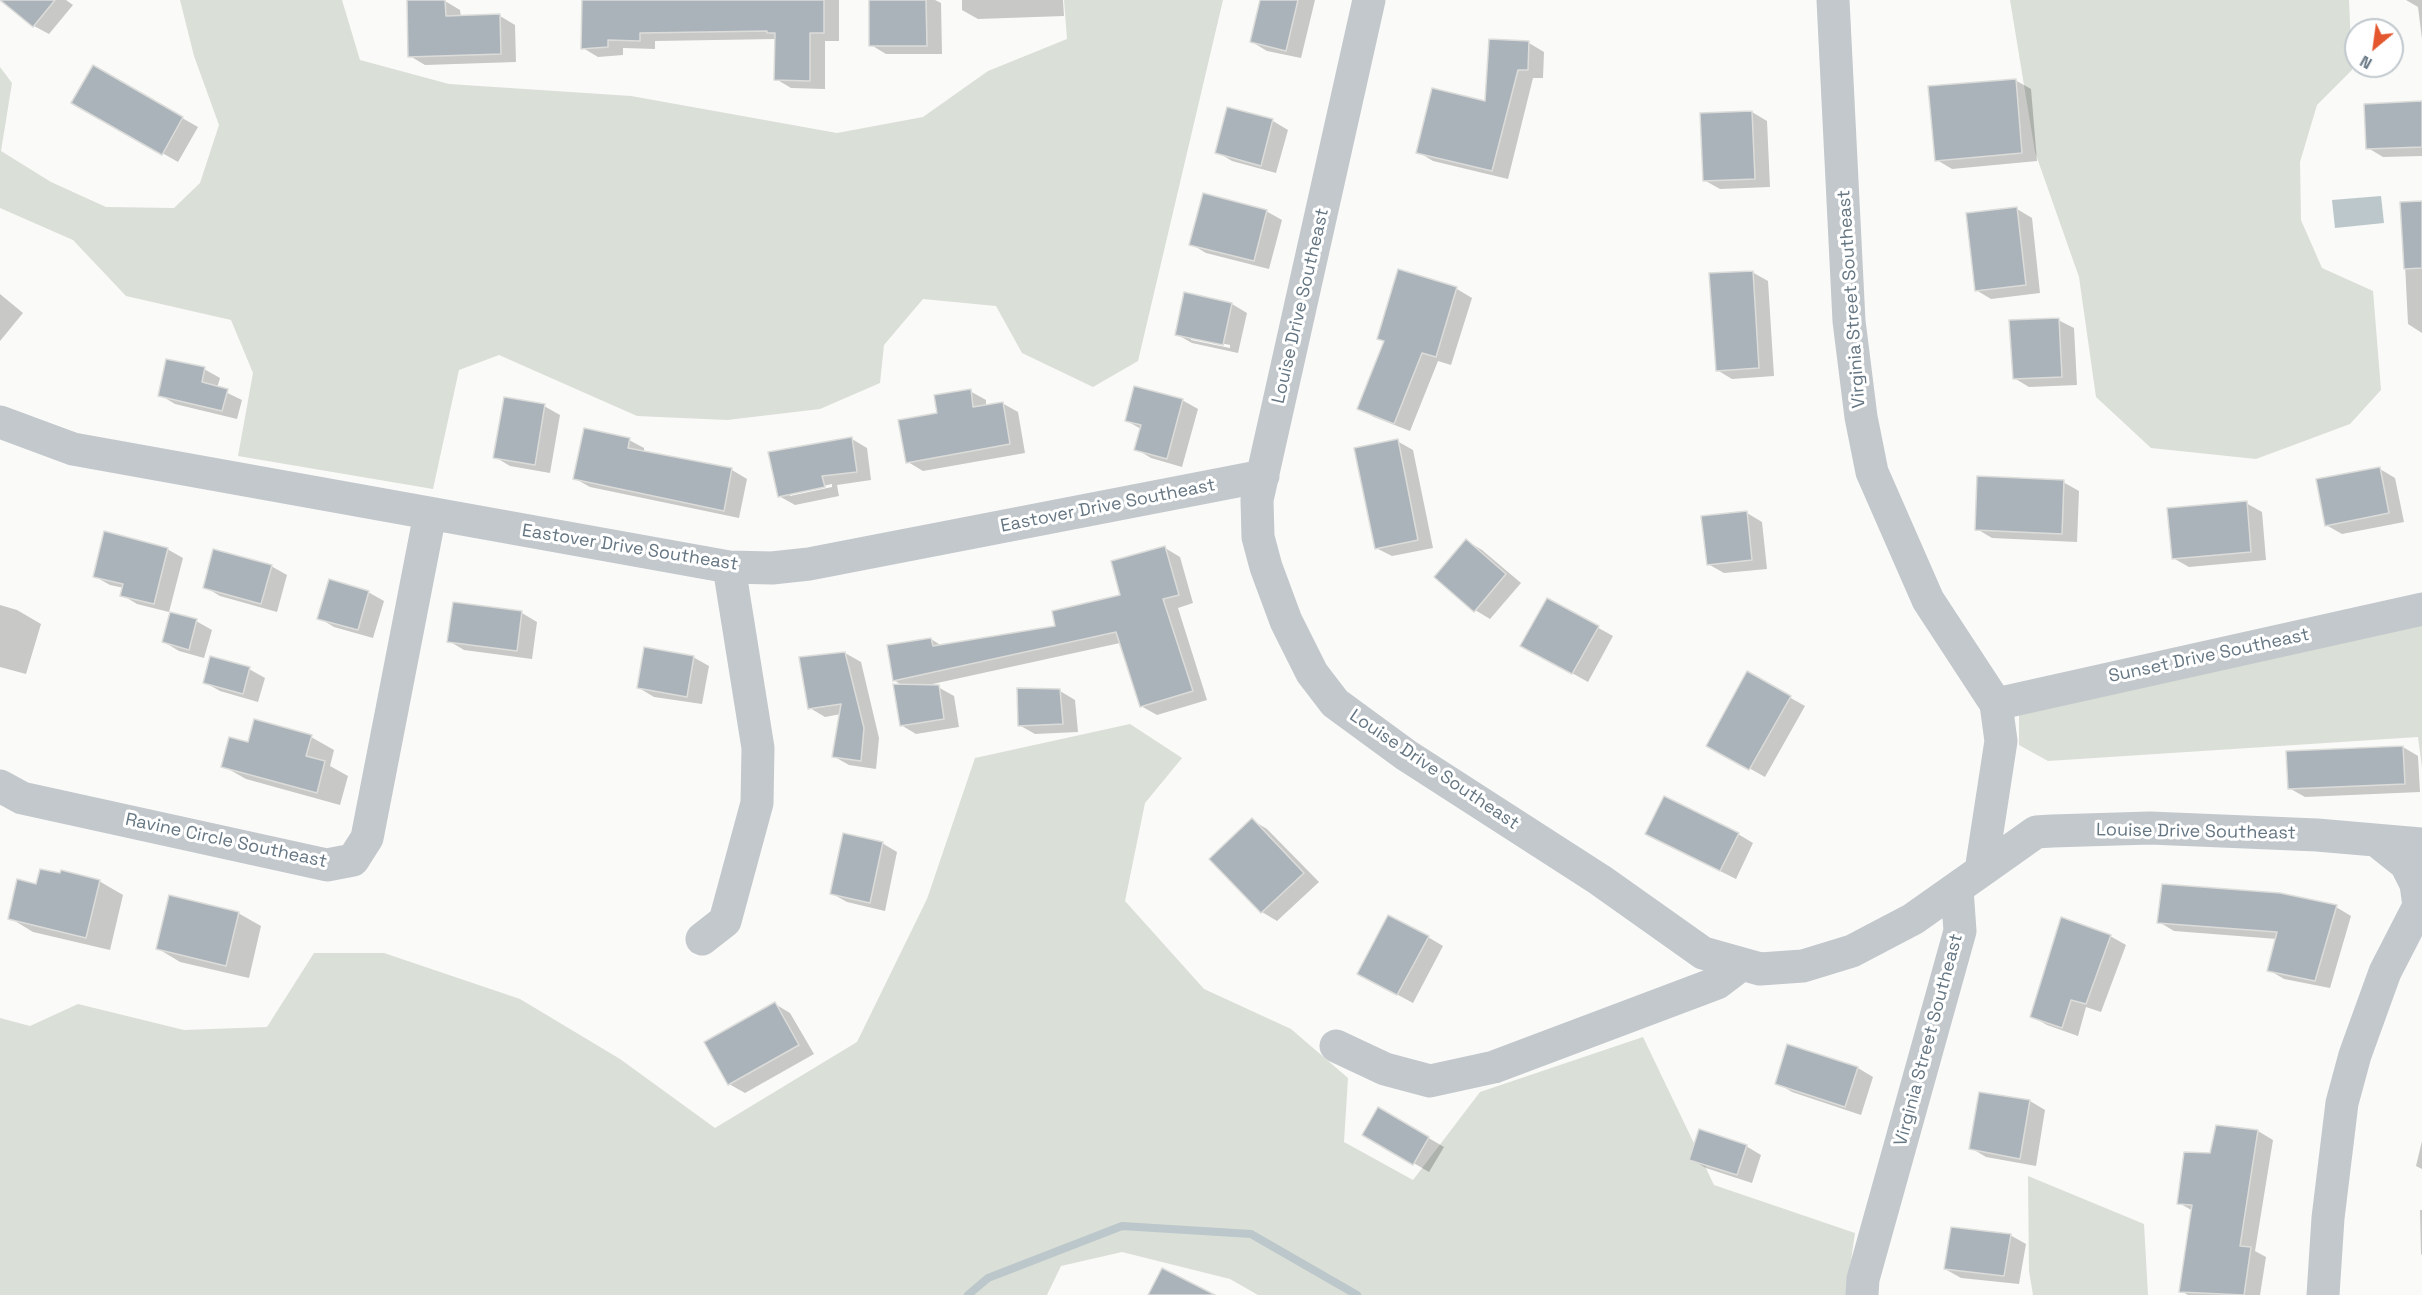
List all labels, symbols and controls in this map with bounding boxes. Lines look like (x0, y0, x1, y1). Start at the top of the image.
north arrow (2344, 18, 2404, 78)
text: N (2356, 51, 2376, 74)
street label: Virginia Street Southeast (1834, 189, 1870, 409)
street label: Louise Drive Southeast (1268, 206, 1334, 406)
street label: Eastover Drive Southeast (999, 475, 1217, 537)
street label: Eastover Drive Southeast (520, 520, 740, 576)
street label: Sunset Drive Southeast (2107, 624, 2311, 688)
street label: Louise Drive Southeast (1345, 705, 1523, 835)
street label: Ravine Circle Southeast (123, 809, 329, 873)
street label: Louise Drive Southeast (2096, 819, 2296, 845)
street label: Virginia Street Southeast (1890, 931, 1968, 1149)

